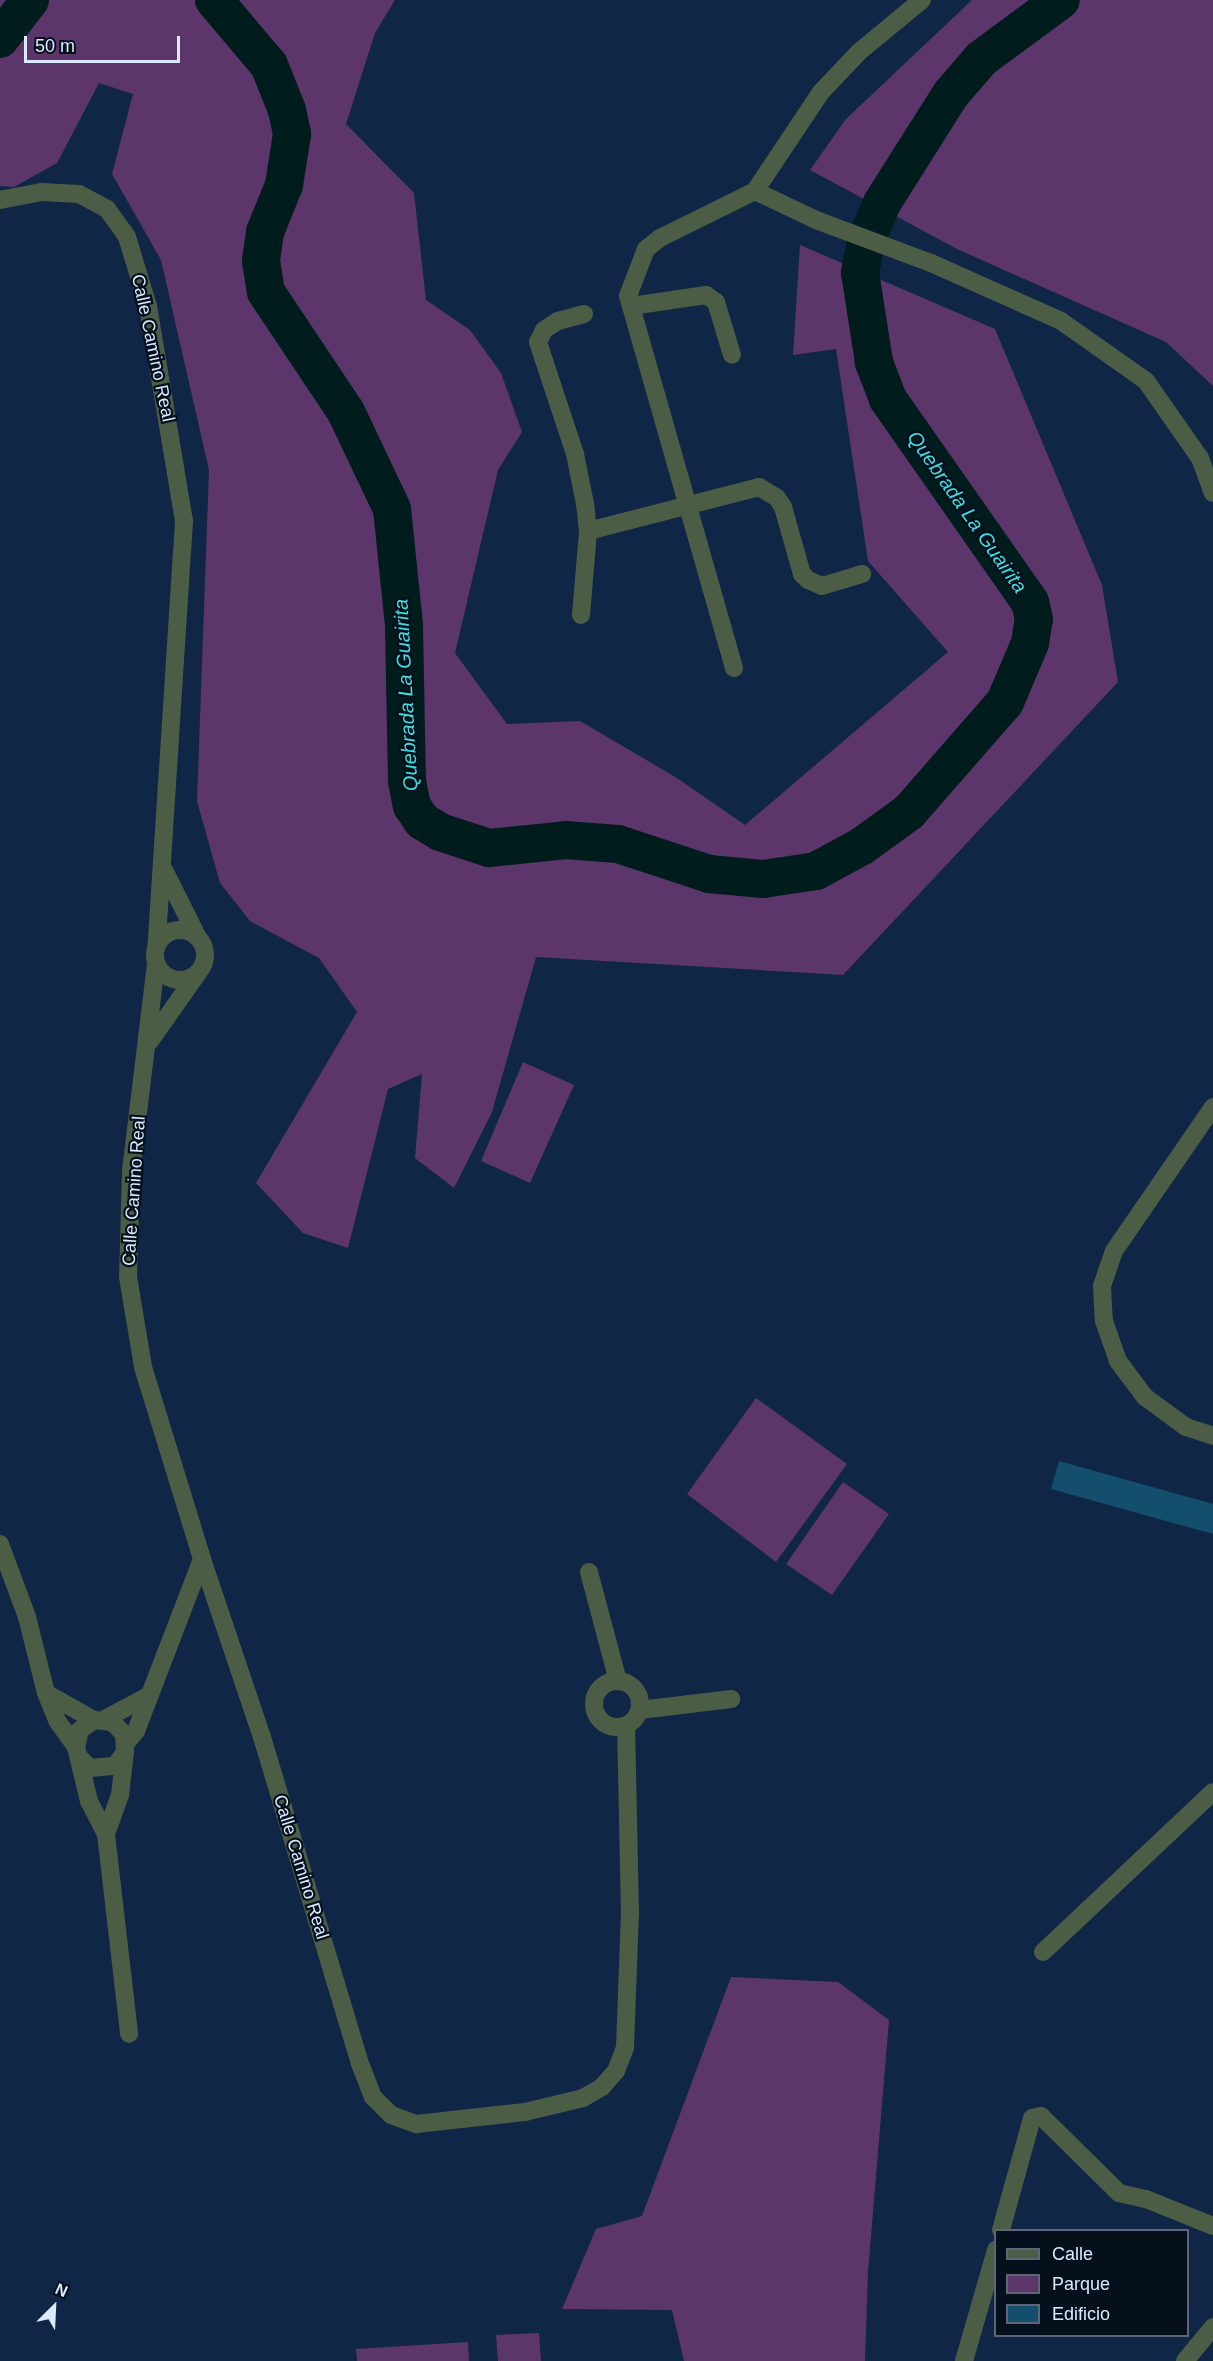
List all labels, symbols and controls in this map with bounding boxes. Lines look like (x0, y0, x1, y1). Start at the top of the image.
scale bar (27, 24, 183, 62)
text: 50 m (35, 36, 75, 56)
street label: Calle Camino Real (127, 272, 179, 424)
water label: Quebrada La Guairita (902, 426, 1032, 598)
water label: Quebrada La Guairita (389, 598, 423, 792)
street label: Calle Camino Real (118, 1115, 150, 1267)
street label: Calle Camino Real (269, 1792, 333, 1942)
legend (994, 2229, 1189, 2337)
text: Calle (1052, 2244, 1093, 2264)
text: Parque (1052, 2274, 1110, 2294)
north arrow (24, 2277, 84, 2337)
text: N (53, 2280, 70, 2300)
text: Edificio (1052, 2304, 1110, 2324)

